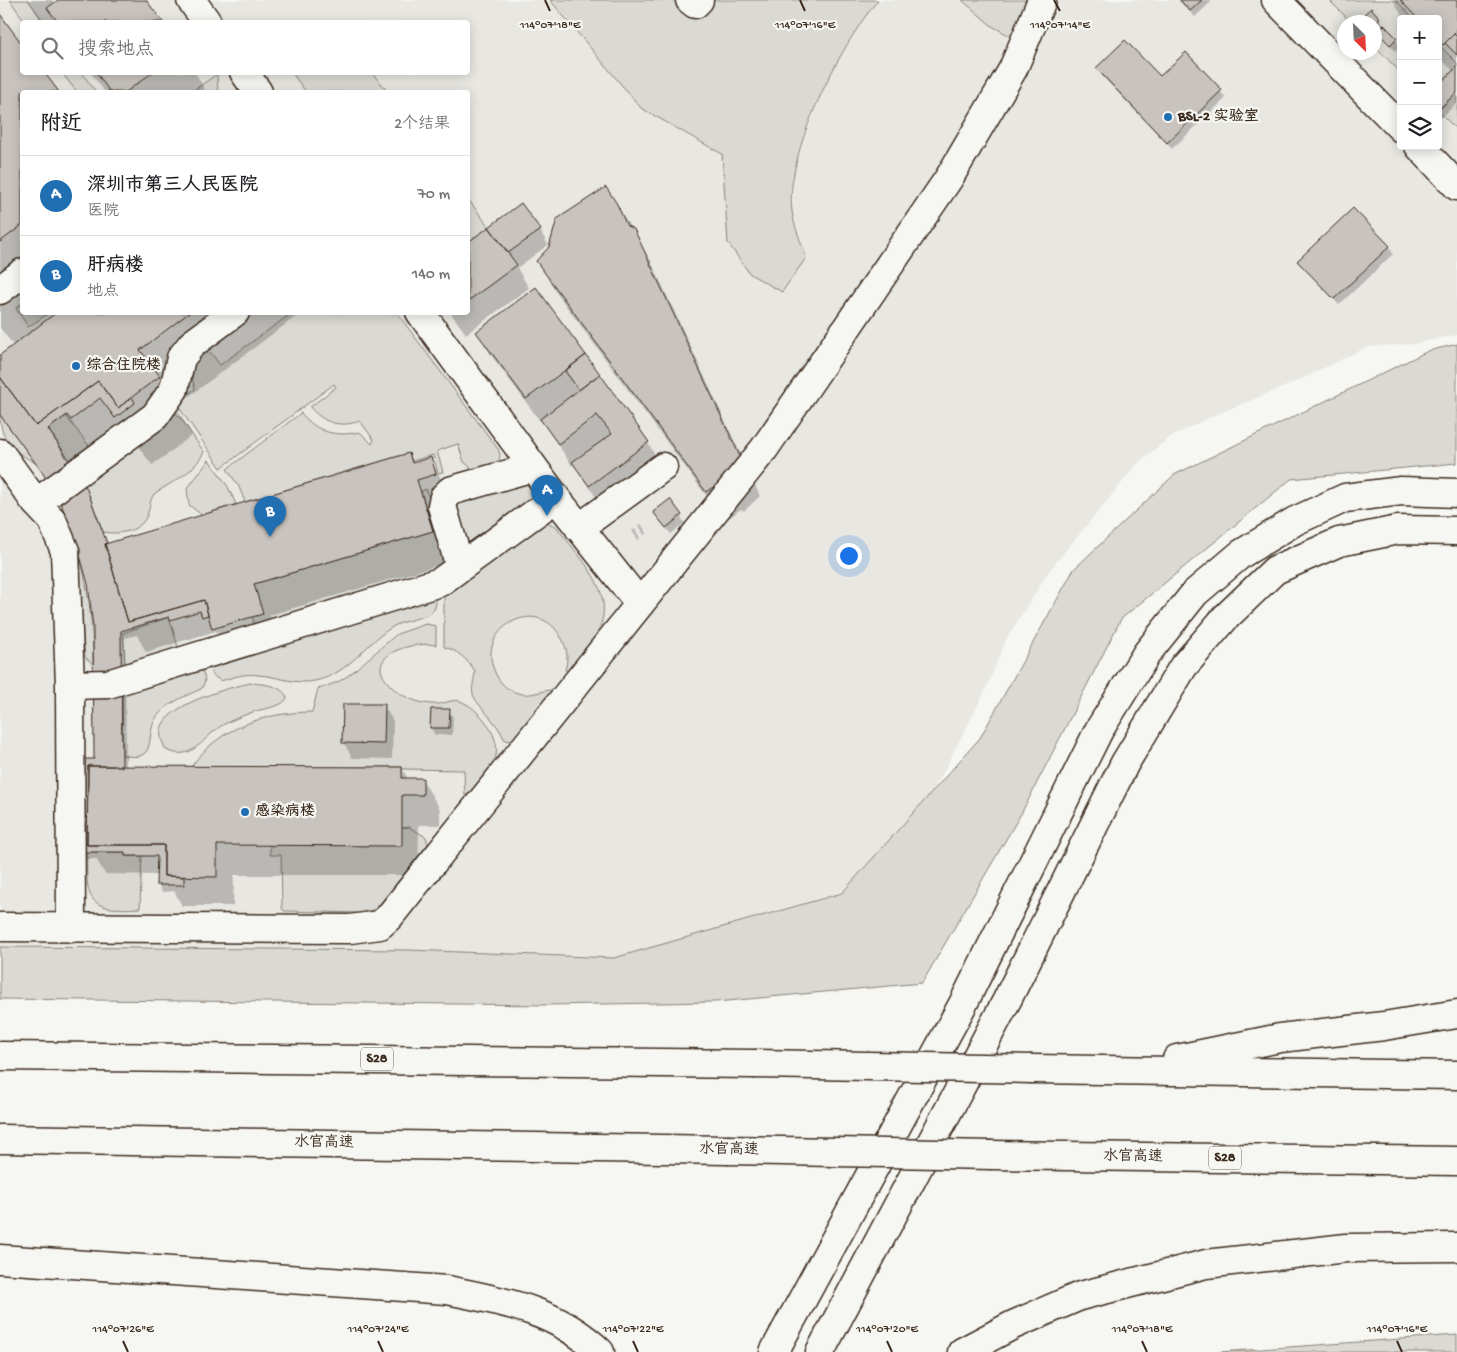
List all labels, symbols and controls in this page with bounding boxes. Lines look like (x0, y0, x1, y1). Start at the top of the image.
north arrow (1337, 15, 1382, 60)
map controls (1397, 15, 1442, 150)
button: + (1397, 15, 1442, 60)
text: 114°07'18"E (519, 19, 581, 33)
text: 114°07'16"E (774, 19, 836, 33)
text: 114°07'14"E (1029, 19, 1090, 33)
search box (20, 20, 470, 75)
icon: search (38, 34, 66, 62)
text: 搜索地点 (78, 39, 154, 62)
button: − (1397, 60, 1442, 105)
button: layers (1397, 105, 1442, 150)
place label: BSL-2 实验室 (1177, 108, 1259, 126)
marker: BSL-2 实验室 (1162, 111, 1174, 123)
text: 附近 (40, 113, 82, 138)
text: 2个结果 (394, 116, 450, 135)
text: 深圳市第三人民医院 (87, 175, 258, 198)
text: A (51, 186, 61, 205)
text: 70 m (417, 186, 450, 205)
text: 医院 (87, 203, 119, 222)
text: 肝病楼 (87, 255, 144, 278)
text: B (52, 266, 60, 285)
text: 140 m (412, 266, 450, 285)
text: 地点 (87, 283, 119, 302)
place label: 综合住院楼 (86, 356, 161, 375)
marker: 综合住院楼 (70, 360, 82, 372)
pin: A (531, 475, 563, 516)
pin: B (254, 496, 286, 537)
your location (836, 543, 862, 569)
place label: 感染病楼 (255, 802, 315, 821)
marker: 感染病楼 (239, 806, 251, 818)
road number: S28 (361, 1048, 393, 1070)
street label: 水官高速 (294, 1132, 354, 1153)
street label: 水官高速 (699, 1139, 759, 1160)
street label: 水官高速 (1103, 1146, 1163, 1167)
road number: S28 (1209, 1146, 1241, 1170)
text: 114°07'26"E (91, 1323, 154, 1337)
text: 114°07'24"E (347, 1323, 409, 1337)
text: 114°07'22"E (601, 1323, 664, 1337)
text: 114°07'20"E (855, 1323, 919, 1337)
text: 114°07'18"E (1111, 1323, 1173, 1337)
text: 114°07'16"E (1366, 1323, 1428, 1337)

